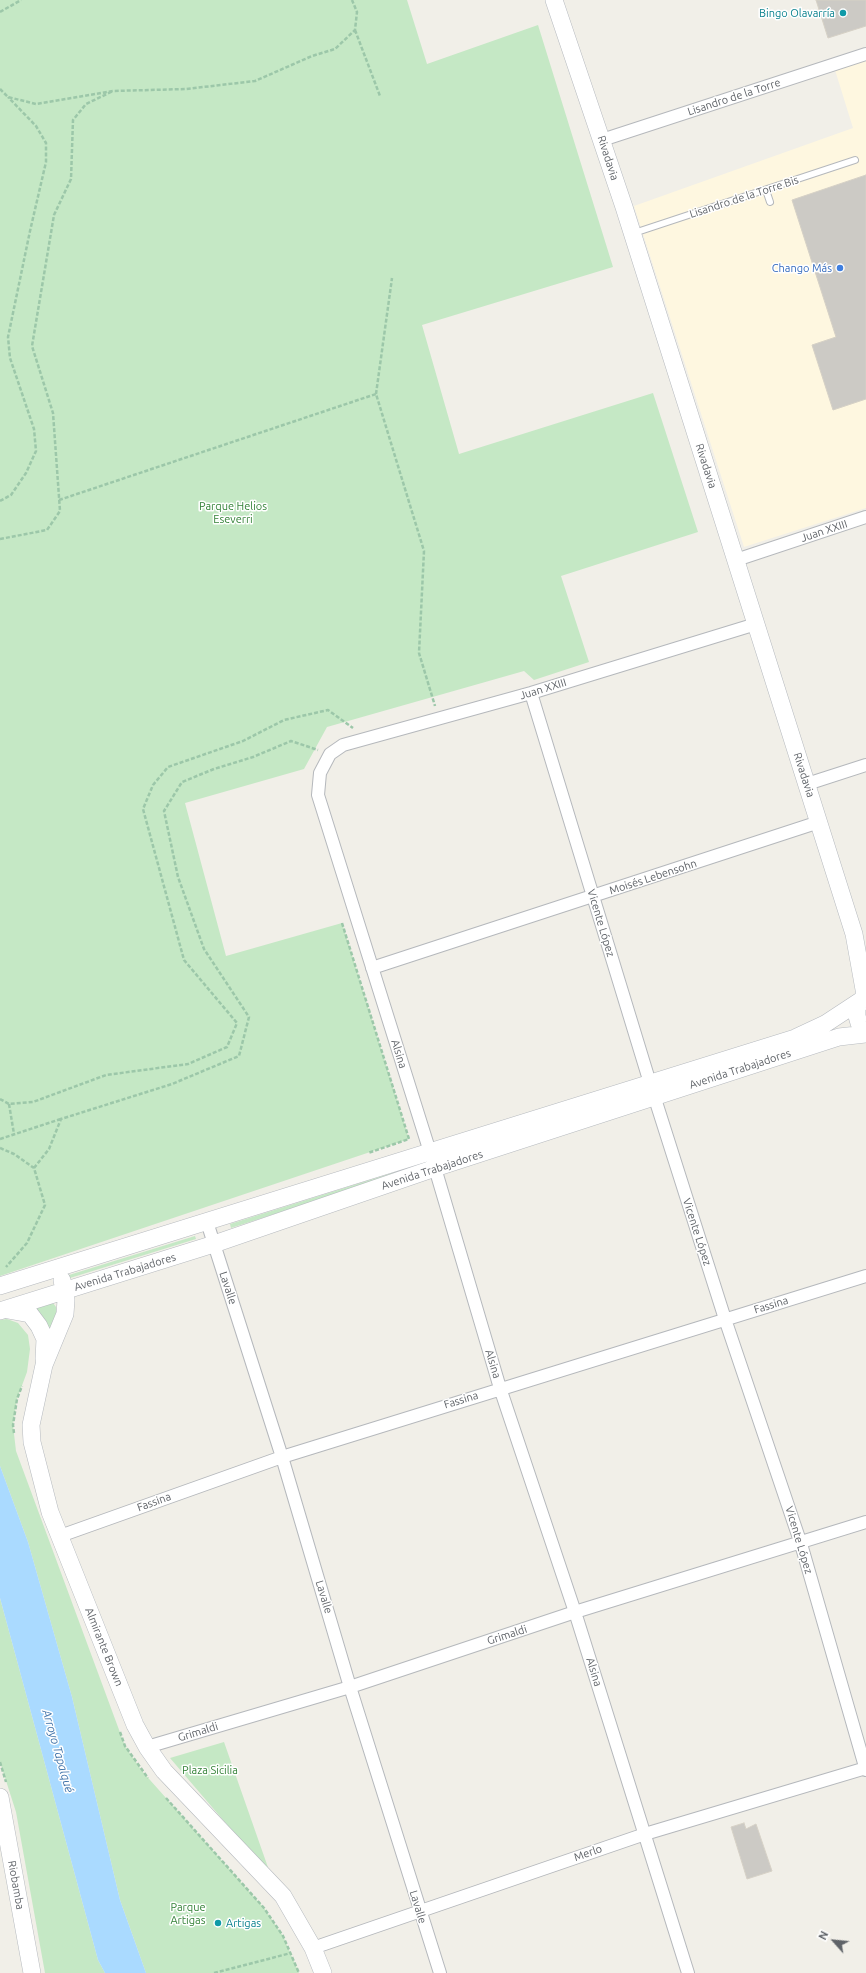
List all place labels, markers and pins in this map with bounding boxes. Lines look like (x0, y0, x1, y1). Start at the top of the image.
place label: Bingo Olavarría (759, 6, 835, 20)
marker: Bingo Olavarría (838, 8, 848, 18)
place label: Chango Más (772, 261, 832, 275)
marker: Chango Más (835, 263, 845, 273)
place label: Artigas (226, 1916, 261, 1930)
marker: Artigas (213, 1918, 223, 1928)

